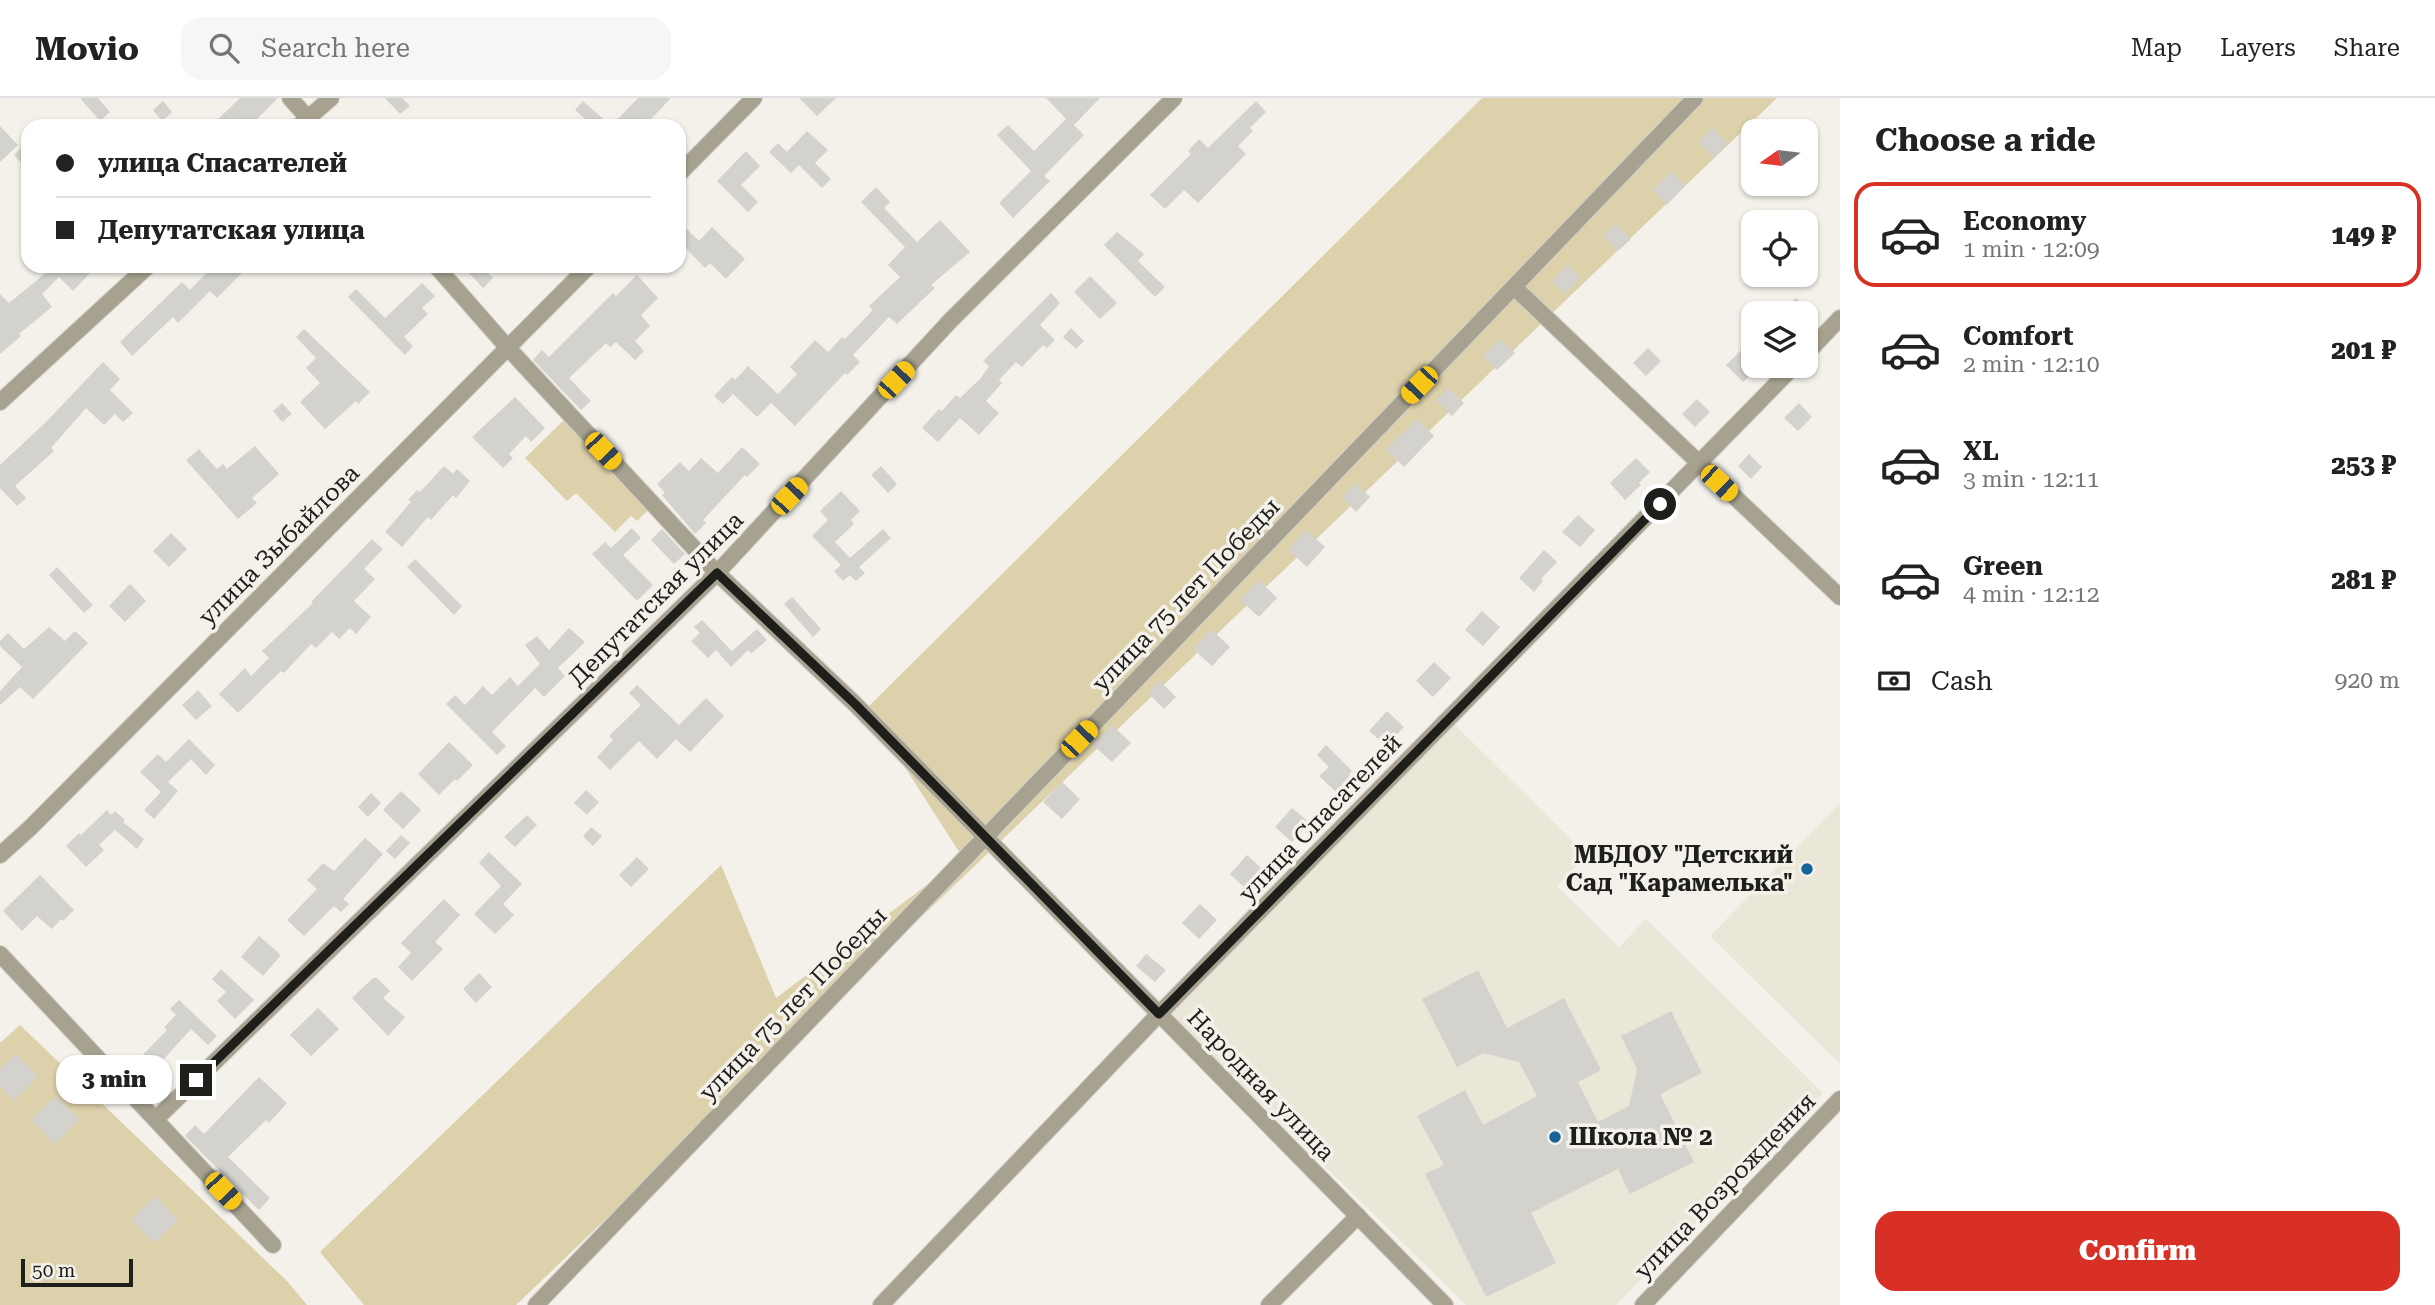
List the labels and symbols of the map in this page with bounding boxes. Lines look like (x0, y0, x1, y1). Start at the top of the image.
north arrow (1741, 119, 1818, 196)
car (874, 357, 919, 403)
car (1397, 363, 1442, 407)
car (581, 428, 626, 474)
street label: улица Зыбайлова (193, 459, 365, 631)
car (1697, 461, 1742, 505)
car (767, 473, 812, 519)
route start (1644, 488, 1676, 520)
street label: улица 75 лет Победы (1086, 493, 1286, 697)
street label: Депутатская улица (563, 506, 749, 692)
car (1057, 717, 1102, 761)
street label: улица Спасателей (1233, 728, 1407, 908)
place label: МБДОУ "Детский Сад "Карамелька" (1566, 841, 1793, 897)
marker: МБДОУ "Детский Сад "Карамелька" (1799, 861, 1815, 877)
street label: улица 75 лет Победы (693, 902, 893, 1106)
street label: Народная улица (1182, 1003, 1340, 1167)
callout: 3 min (56, 1056, 172, 1104)
route end (180, 1064, 212, 1096)
street label: улица Возрождения (1629, 1087, 1821, 1285)
place label: Школа № 2 (1569, 1123, 1713, 1151)
marker: Школа № 2 (1547, 1129, 1563, 1145)
car (201, 1168, 246, 1214)
scale bar (21, 1256, 133, 1288)

